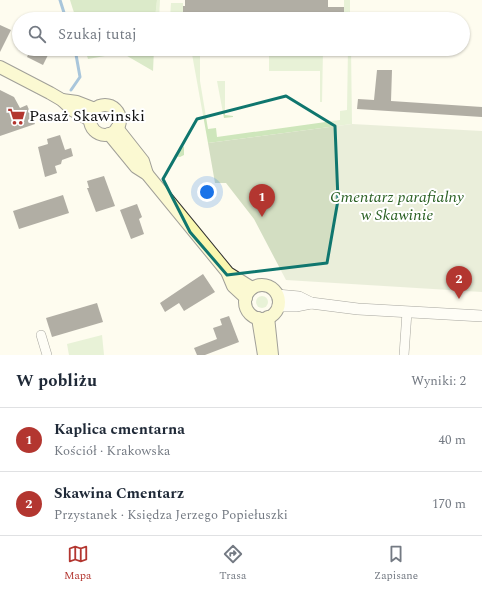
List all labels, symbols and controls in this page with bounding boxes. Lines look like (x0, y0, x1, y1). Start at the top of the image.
search box (12, 12, 470, 56)
icon: search (26, 23, 48, 45)
text: Szukaj tutaj (58, 23, 137, 46)
place label: Pasaż Skawinski (29, 104, 145, 128)
supermarket icon: Pasaż Skawinski (6, 106, 26, 126)
your location (197, 182, 217, 202)
pin: 1 (249, 184, 275, 217)
park label: Cmentarz parafialny w Skawinie (330, 185, 464, 227)
pin: 2 (446, 266, 472, 299)
text: W pobliżu (16, 368, 97, 394)
text: Wyniki: 2 (411, 371, 466, 391)
text: Kaplica cmentarna (54, 418, 185, 441)
text: 1 (25, 430, 33, 450)
text: 40 m (439, 430, 466, 450)
text: Kościół · Krakowska (54, 441, 170, 461)
text: Skawina Cmentarz (54, 482, 184, 505)
text: 2 (25, 494, 33, 514)
text: 170 m (432, 494, 466, 514)
text: Przystanek · Księdza Jerzego Popiełuszki (54, 505, 288, 525)
tab: Mapa (64, 543, 91, 584)
tab: Trasa (219, 543, 246, 584)
tab: Zapisane (374, 543, 418, 584)

